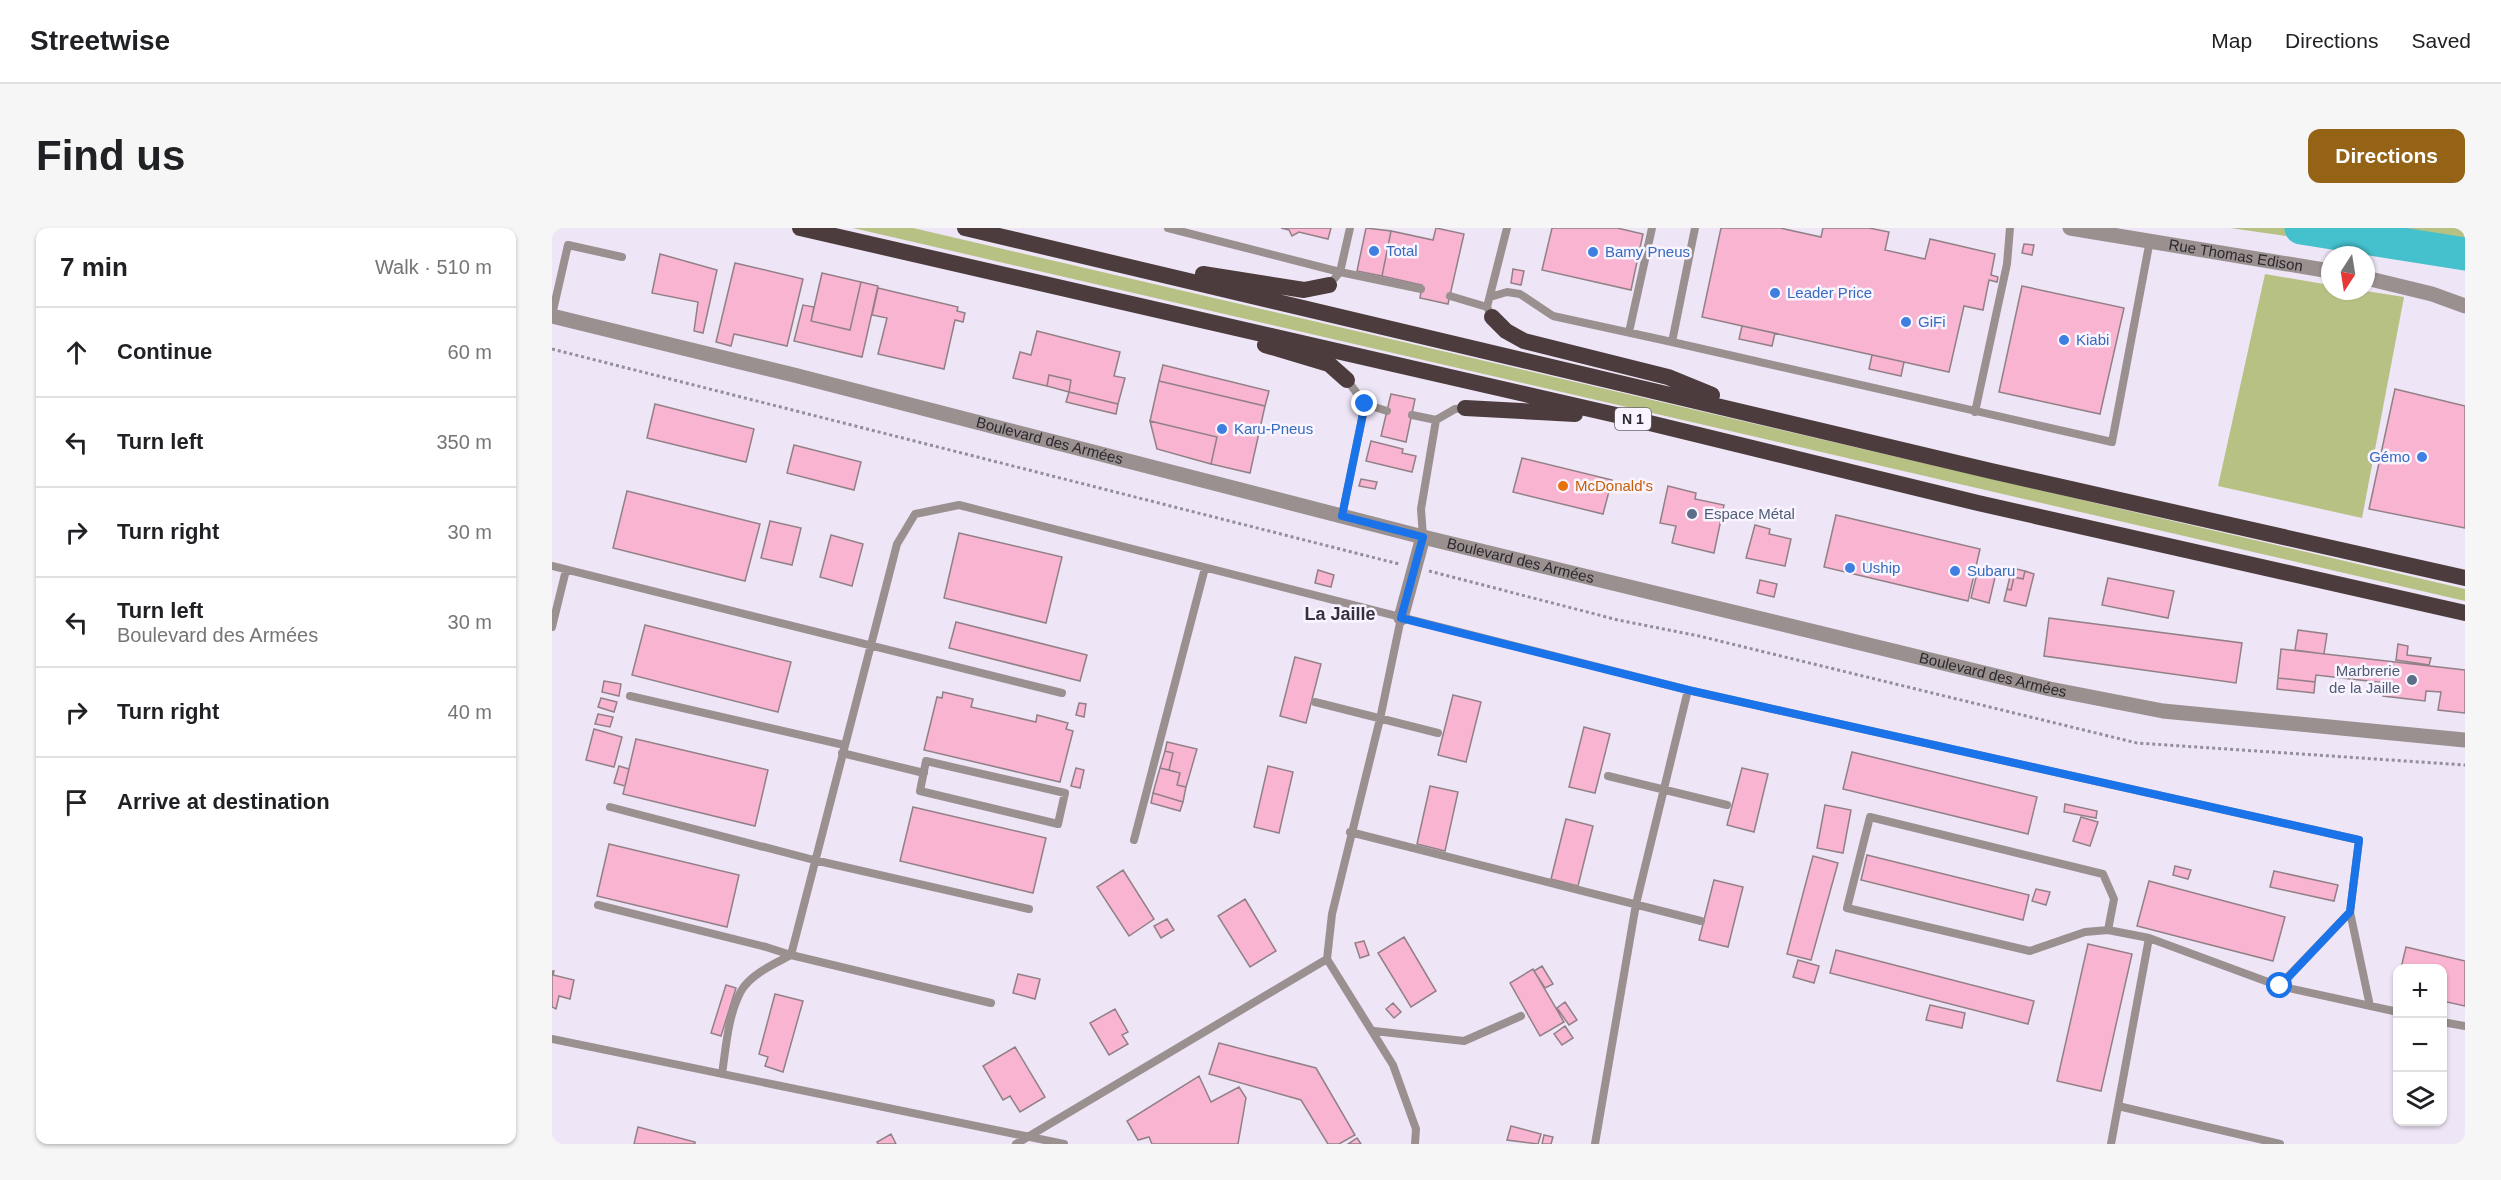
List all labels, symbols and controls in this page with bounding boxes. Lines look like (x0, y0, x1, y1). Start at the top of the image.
text: Streetwise (30, 25, 170, 56)
text: Map (2211, 29, 2252, 52)
text: Directions (2285, 29, 2378, 52)
text: Saved (2411, 29, 2471, 52)
button: Directions (2308, 129, 2465, 183)
text: Find us (36, 132, 185, 179)
street label: Rue Thomas Edison (2168, 235, 2304, 274)
place label: Total (1386, 242, 1418, 259)
place label: Bamy Pneus (1605, 243, 1690, 260)
marker: Total (1367, 244, 1381, 258)
marker: Bamy Pneus (1586, 245, 1600, 259)
north arrow (2321, 246, 2375, 300)
text: 7 min (60, 252, 128, 282)
text: Walk · 510 m (375, 256, 492, 278)
place label: Leader Price (1787, 284, 1872, 301)
marker: Leader Price (1768, 286, 1782, 300)
place label: GiFi (1918, 313, 1946, 330)
marker: GiFi (1899, 315, 1913, 329)
place label: Kiabi (2076, 331, 2109, 348)
marker: Kiabi (2057, 333, 2071, 347)
icon: ahead (60, 336, 93, 369)
text: Continue (117, 339, 212, 364)
text: 60 m (448, 341, 492, 363)
route end (1351, 390, 1377, 416)
road number: N 1 (1615, 408, 1651, 430)
street label: Boulevard des Armées (974, 413, 1125, 467)
place label: Karu-Pneus (1234, 420, 1313, 437)
marker: Karu-Pneus (1215, 422, 1229, 436)
icon: left (60, 426, 93, 459)
text: Turn left (117, 429, 203, 454)
text: 350 m (436, 431, 492, 453)
place label: Gémo (2369, 448, 2410, 465)
marker: Gémo (2415, 450, 2429, 464)
place label: McDonald's (1575, 477, 1653, 494)
marker: McDonald's (1556, 479, 1570, 493)
place label: Espace Métal (1704, 505, 1795, 522)
marker: Espace Métal (1685, 507, 1699, 521)
icon: right (60, 516, 93, 549)
text: Turn right (117, 519, 219, 544)
text: 30 m (448, 521, 492, 543)
street label: Boulevard des Armées (1445, 534, 1596, 586)
place label: Uship (1862, 559, 1900, 576)
marker: Uship (1843, 561, 1857, 575)
place label: Subaru (1967, 562, 2015, 579)
marker: Subaru (1948, 564, 1962, 578)
text: Turn left (117, 598, 203, 623)
district label: La Jaille (1304, 604, 1376, 624)
icon: left (60, 606, 93, 639)
text: 30 m (448, 611, 492, 633)
text: Boulevard des Armées (117, 624, 318, 646)
street label: Boulevard des Armées (1918, 649, 2068, 700)
place label: Marbrerie de la Jaille (2329, 662, 2400, 696)
marker: Marbrerie de la Jaille (2405, 673, 2419, 687)
icon: right (60, 696, 93, 729)
text: Turn right (117, 699, 219, 724)
text: 40 m (448, 701, 492, 723)
icon: arrive (60, 786, 93, 819)
text: Arrive at destination (117, 789, 330, 814)
map controls (2393, 964, 2447, 1126)
button: + (2393, 964, 2447, 1018)
route start (2266, 972, 2292, 998)
button: − (2393, 1018, 2447, 1072)
button: layers (2393, 1072, 2447, 1126)

